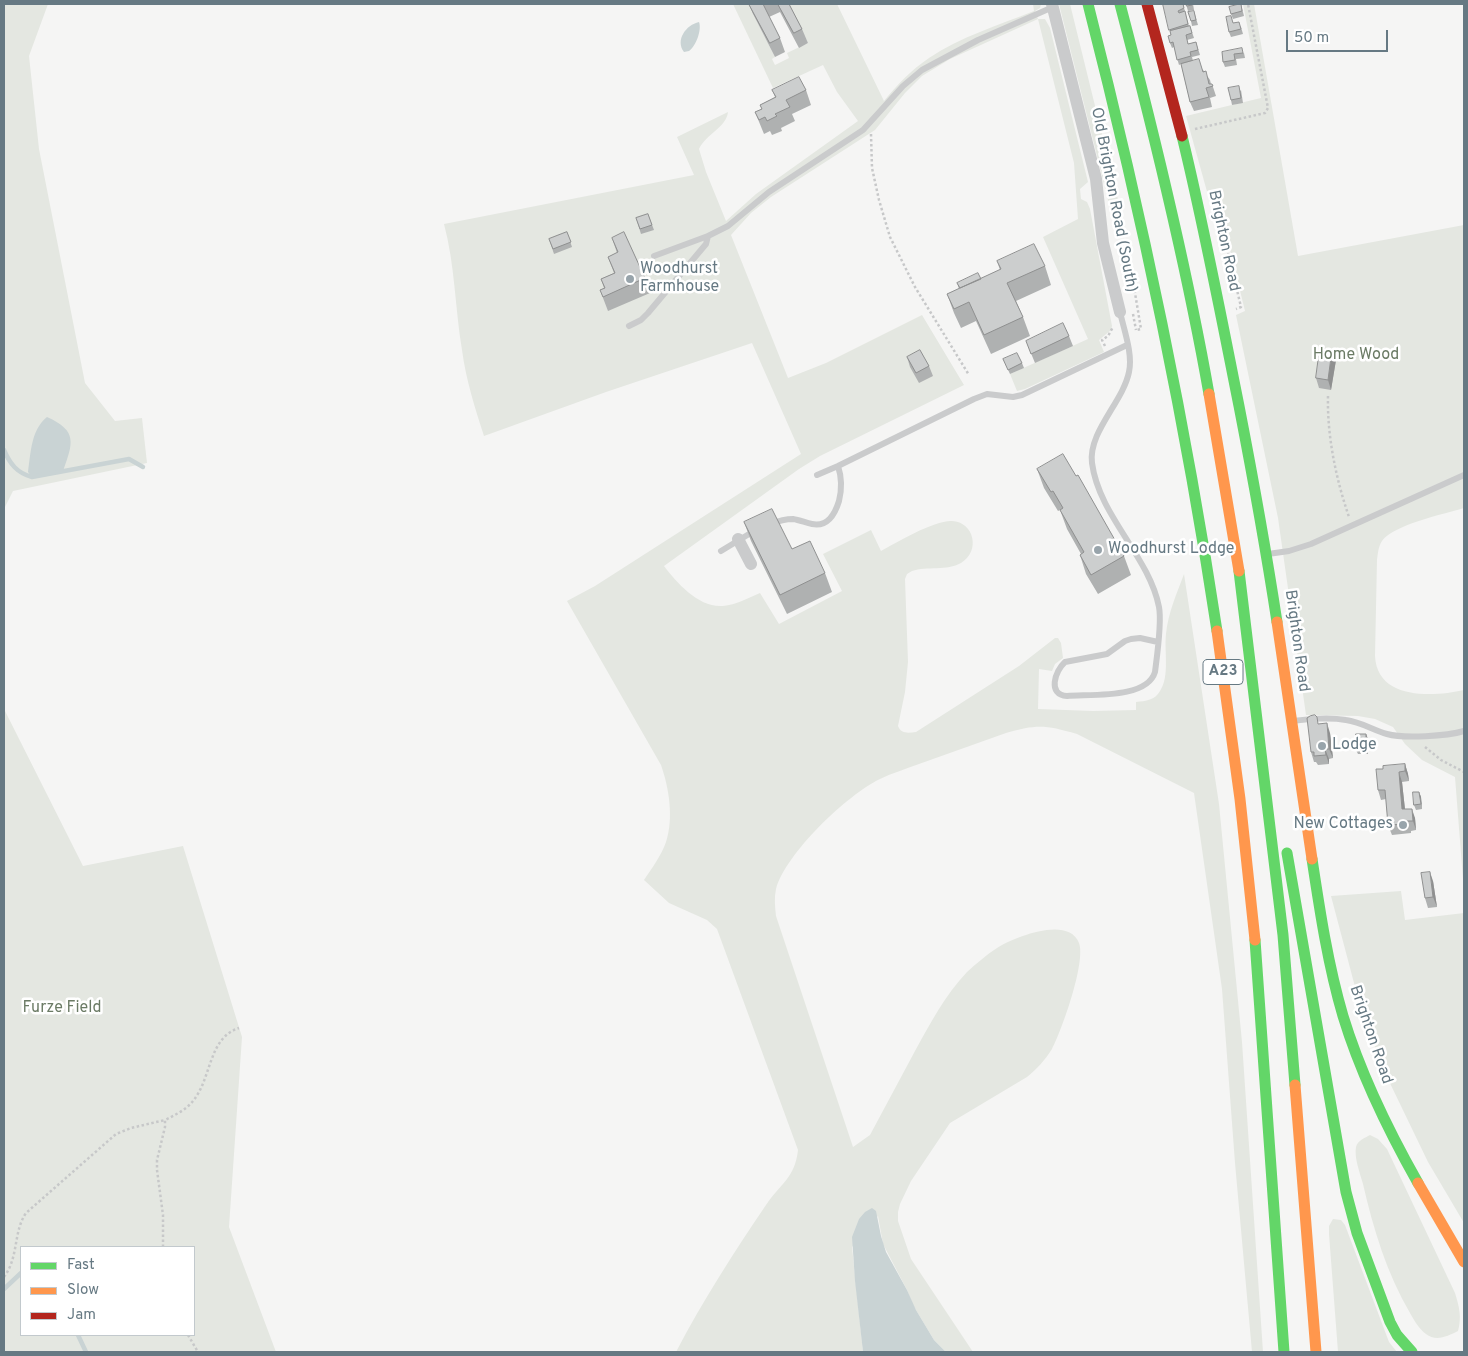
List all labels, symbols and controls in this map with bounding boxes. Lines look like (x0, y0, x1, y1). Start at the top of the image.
scale bar (1288, 20, 1390, 52)
text: 50 m (1294, 29, 1329, 48)
street label: Old Brighton Road (South) (1086, 106, 1140, 294)
street label: Brighton Road (1203, 189, 1243, 293)
place label: Woodhurst Farmhouse (640, 260, 719, 298)
marker: Woodhurst Farmhouse (624, 273, 636, 285)
park label: Home Wood (1313, 346, 1399, 366)
place label: Woodhurst Lodge (1108, 540, 1234, 560)
marker: Woodhurst Lodge (1092, 544, 1104, 556)
street label: Brighton Road (1279, 589, 1313, 693)
road number: A23 (1203, 660, 1243, 684)
place label: Lodge (1332, 736, 1377, 756)
marker: Lodge (1316, 740, 1328, 752)
place label: New Cottages (1294, 815, 1393, 835)
marker: New Cottages (1397, 819, 1409, 831)
street label: Brighton Road (1344, 983, 1396, 1087)
park label: Furze Field (23, 999, 101, 1019)
legend (20, 1246, 195, 1336)
text: Fast (67, 1256, 95, 1275)
text: Slow (67, 1281, 99, 1300)
text: Jam (67, 1306, 96, 1325)

